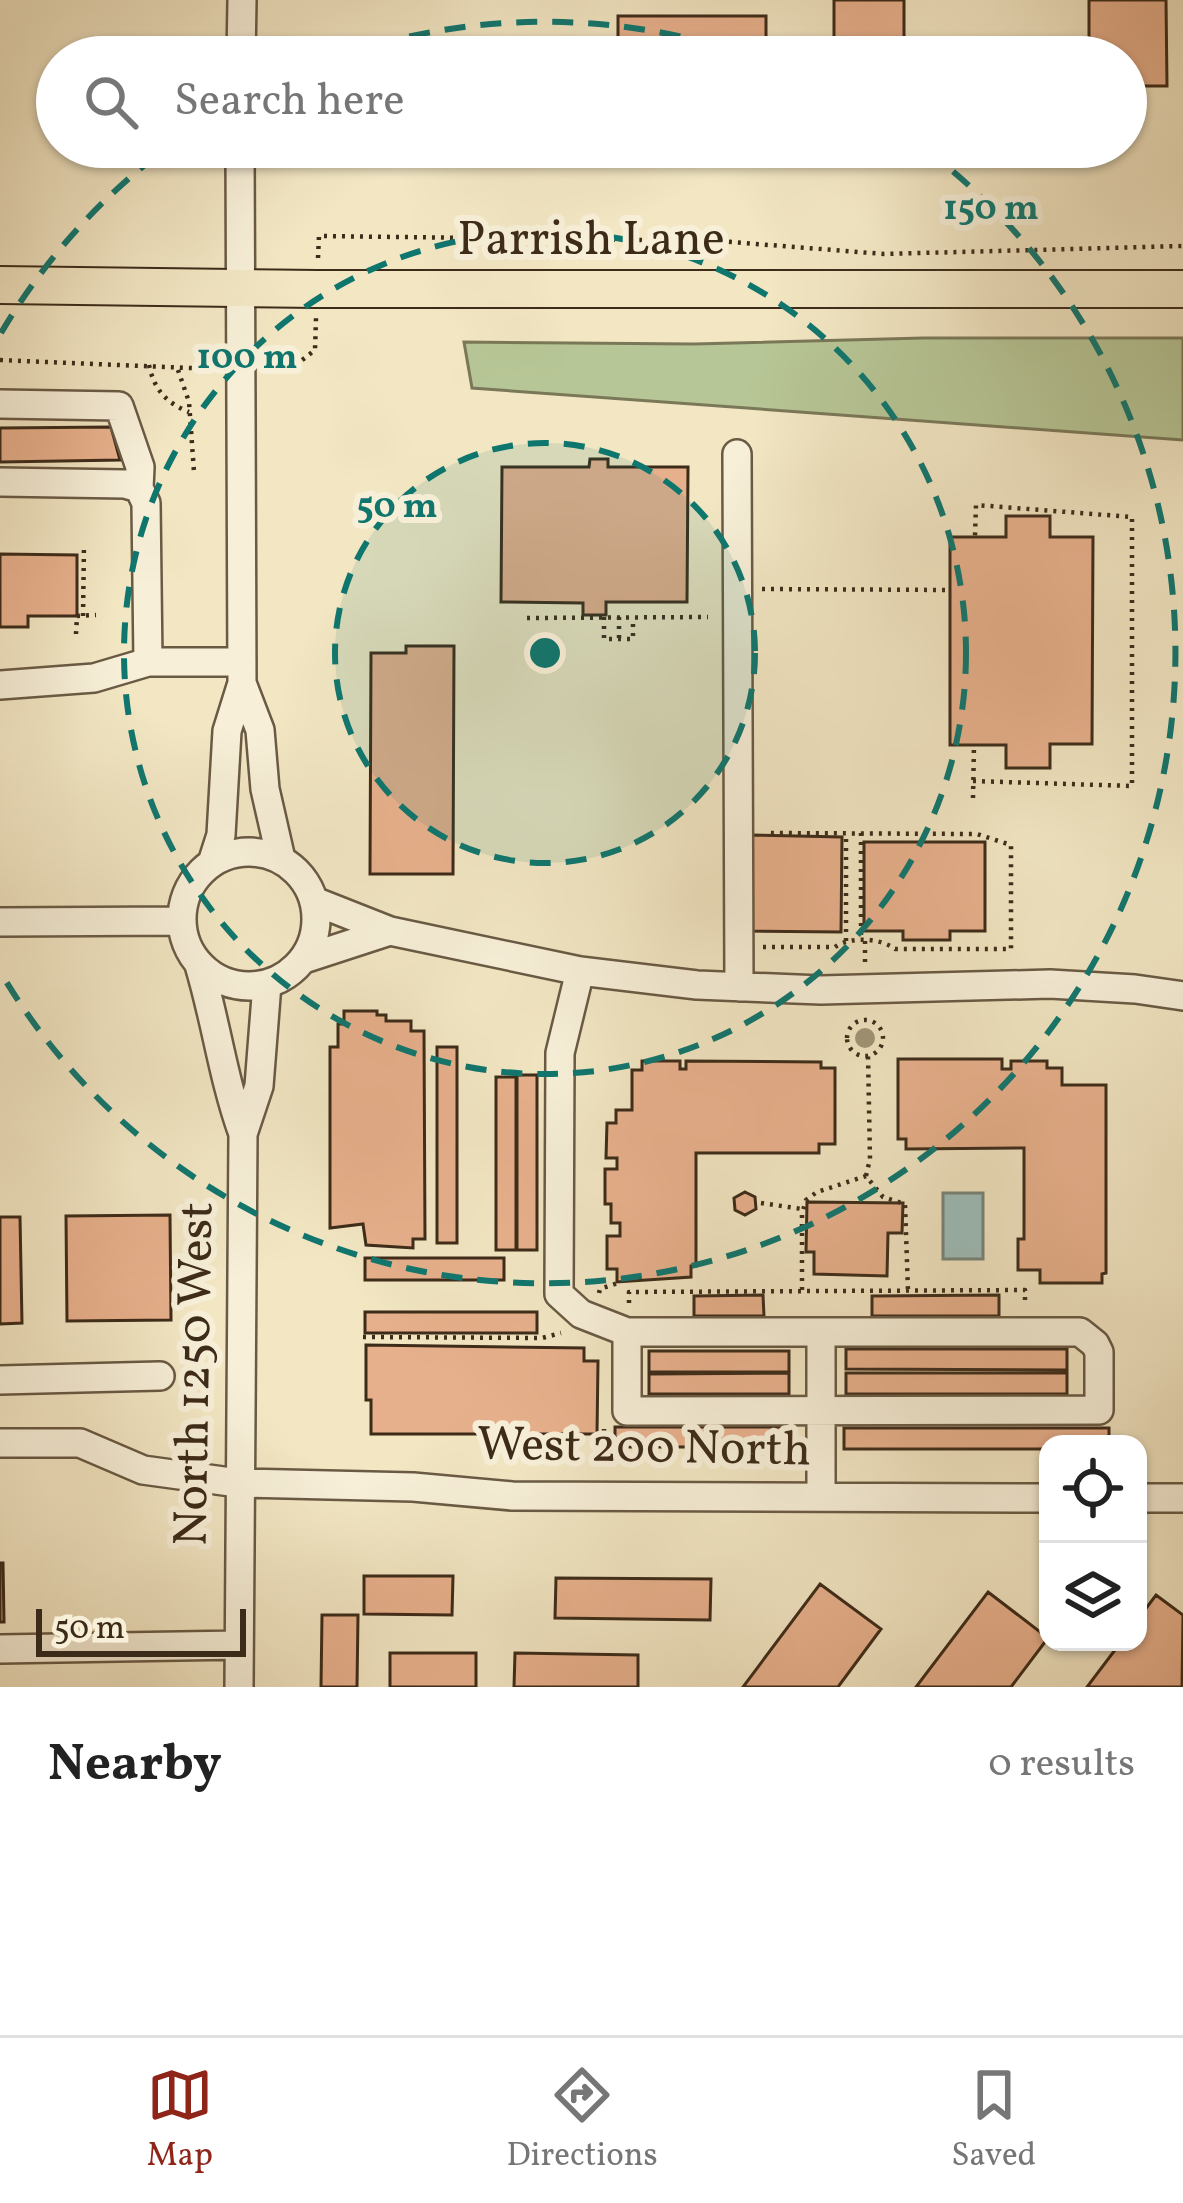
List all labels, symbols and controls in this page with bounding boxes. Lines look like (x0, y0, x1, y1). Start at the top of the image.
search box (36, 36, 1147, 168)
icon: search (78, 69, 144, 135)
text: Search here (174, 71, 405, 134)
text: 150 m (943, 185, 1039, 235)
street label: Parrish Lane (457, 208, 725, 275)
text: 100 m (196, 334, 298, 384)
text: 50 m (356, 483, 438, 533)
centre of rings (524, 632, 566, 674)
street label: North 1250 West (160, 1201, 232, 1547)
street label: West 200 North (476, 1413, 812, 1485)
map controls (1039, 1435, 1147, 1651)
button: locate (1039, 1435, 1147, 1543)
button: layers (1039, 1543, 1147, 1651)
scale bar (36, 1603, 246, 1656)
text: 50 m (54, 1607, 125, 1653)
text: Nearby (48, 1730, 222, 1801)
text: 0 results (988, 1738, 1135, 1792)
tab: Map (147, 2062, 213, 2180)
tab: Directions (506, 2062, 658, 2180)
tab: Saved (951, 2062, 1036, 2180)

